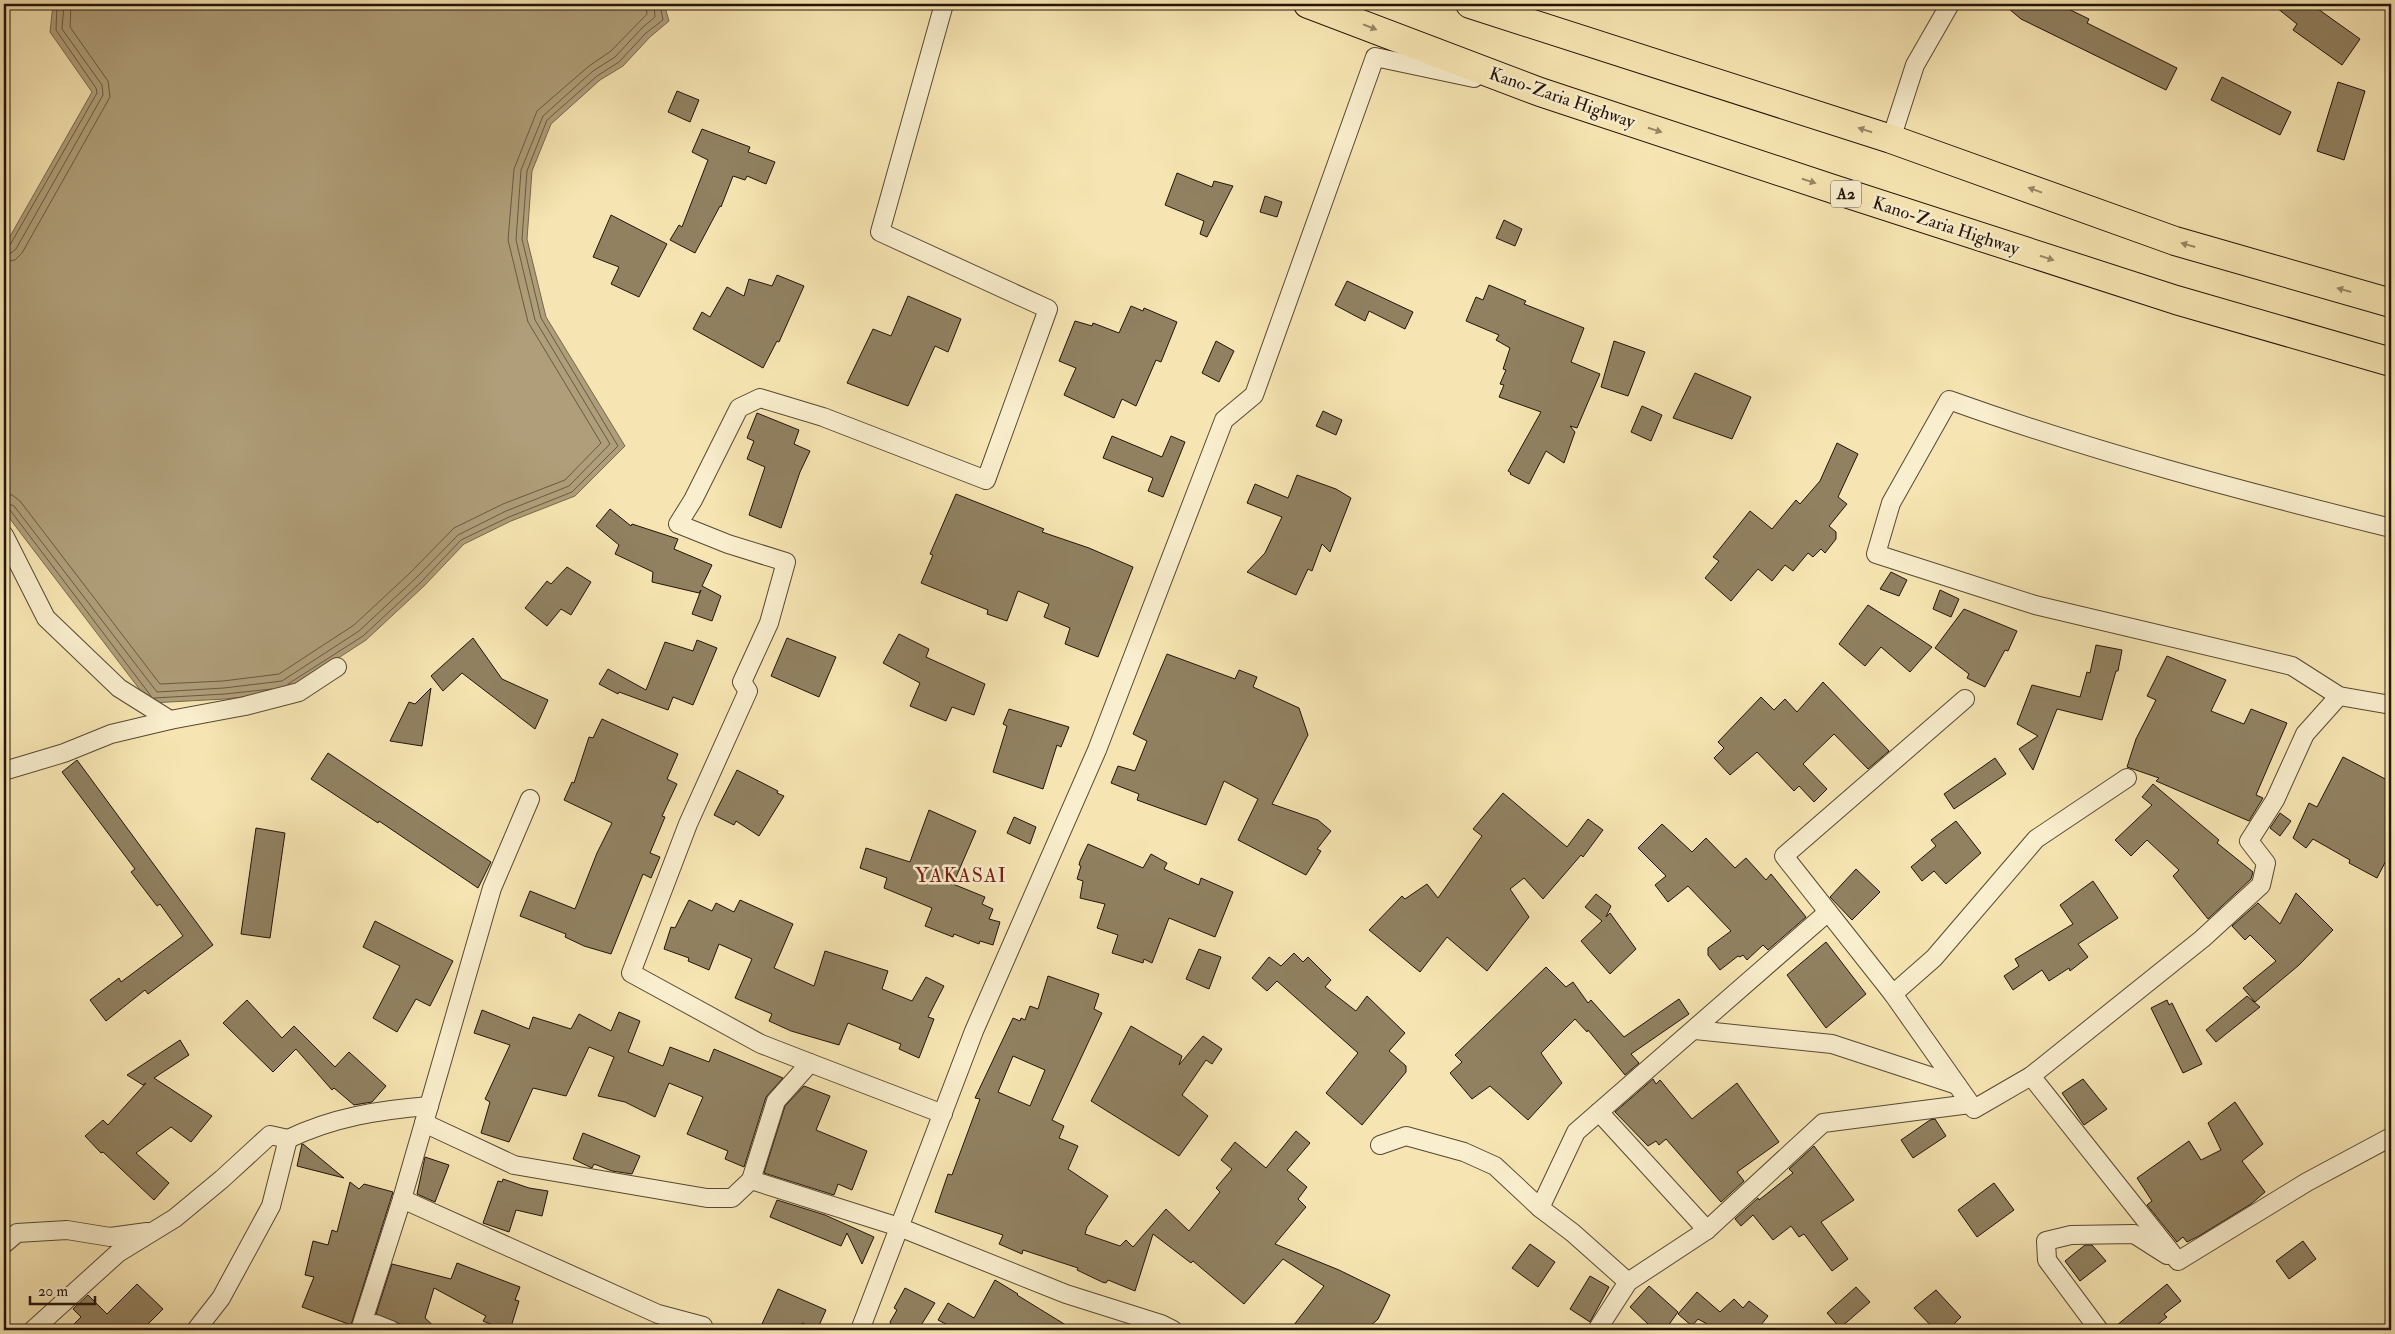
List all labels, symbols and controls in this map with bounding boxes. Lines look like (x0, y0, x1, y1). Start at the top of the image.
one-way arrow (1363, 24, 1378, 31)
street label: Kano-Zaria Highway (1486, 62, 1639, 134)
one-way arrow (1648, 126, 1663, 134)
one-way arrow (1858, 126, 1873, 134)
one-way arrow (1802, 178, 1817, 186)
road number: A2 (1831, 180, 1861, 208)
one-way arrow (2027, 186, 2042, 194)
street label: Kano-Zaria Highway (1870, 191, 2023, 261)
one-way arrow (2181, 240, 2196, 248)
one-way arrow (2039, 255, 2054, 263)
one-way arrow (2337, 285, 2352, 293)
district label: YAKASAI (915, 863, 1007, 888)
scale bar (30, 1274, 95, 1306)
text: 20 m (38, 1282, 68, 1301)

